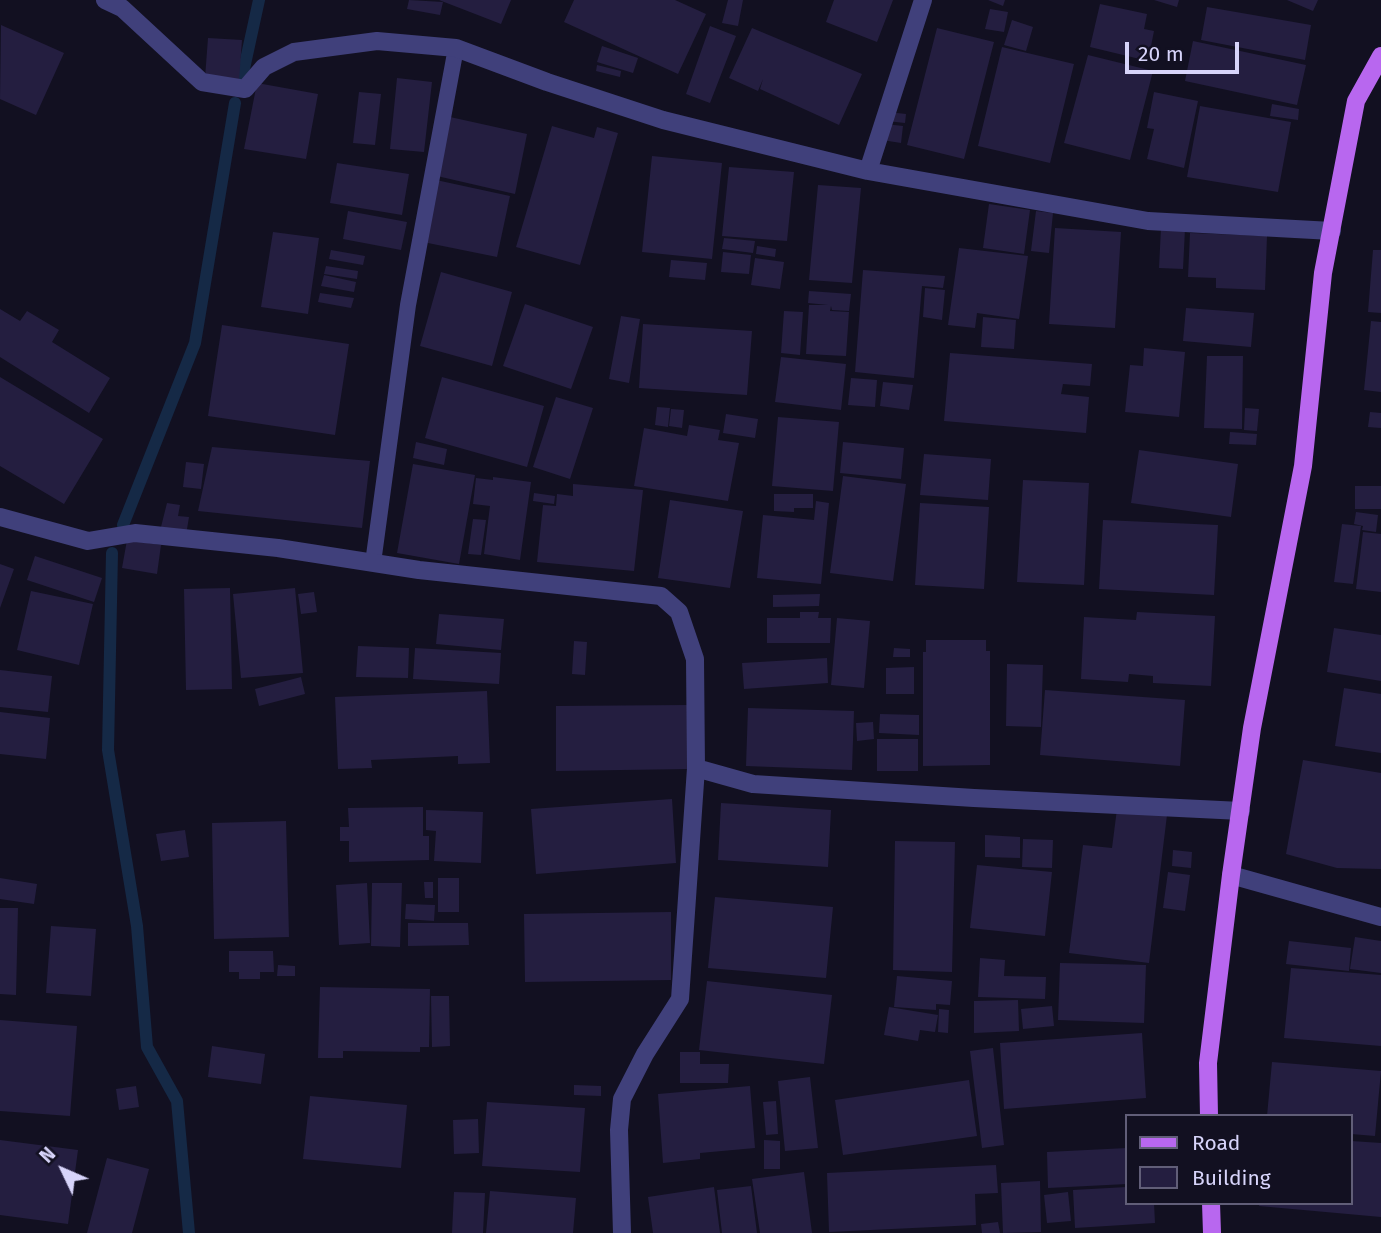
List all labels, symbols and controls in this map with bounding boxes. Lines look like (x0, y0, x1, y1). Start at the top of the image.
scale bar (1129, 28, 1243, 72)
text: 20 m (1138, 41, 1184, 67)
legend (1126, 1114, 1353, 1205)
text: Road (1192, 1130, 1240, 1156)
north arrow (28, 1135, 98, 1205)
text: N (35, 1143, 60, 1168)
text: Building (1192, 1165, 1271, 1191)

